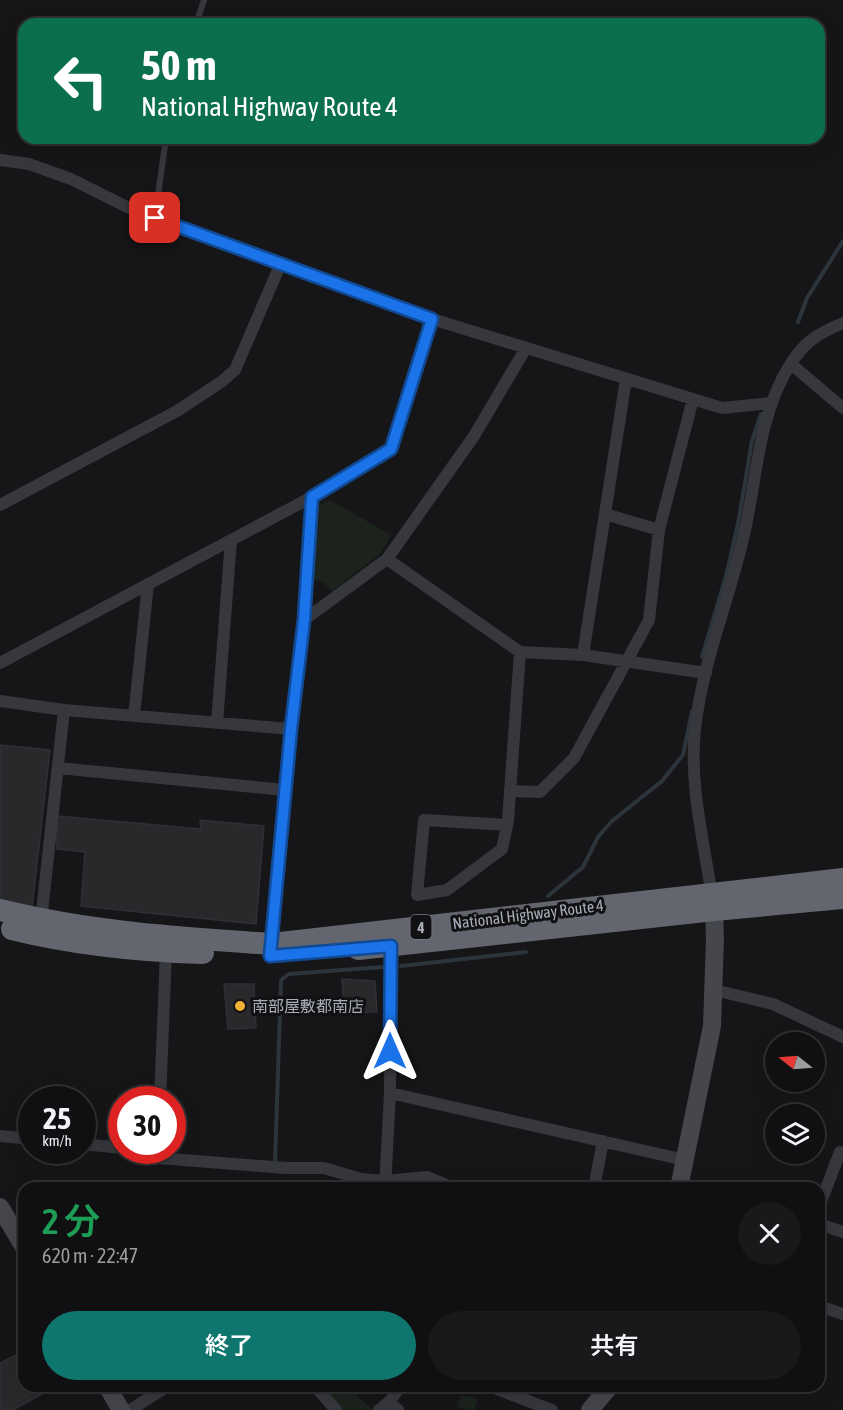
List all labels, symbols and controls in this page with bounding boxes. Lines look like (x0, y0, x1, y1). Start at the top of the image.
text: 50 m (141, 41, 216, 89)
icon: left (42, 42, 120, 120)
text: National Highway Route 4 (141, 91, 398, 122)
pin (129, 192, 180, 243)
icon: arrive (138, 201, 171, 234)
street label: National Highway Route 4 (451, 896, 605, 933)
road number: 4 (410, 915, 432, 939)
place label: 南部屋敷都南店 (252, 997, 364, 1015)
marker: 南部屋敷都南店 (233, 999, 247, 1013)
position arrow (358, 1019, 422, 1083)
north arrow (765, 1032, 825, 1092)
map controls (765, 1032, 825, 1164)
speed limit sign: 30 (108, 1086, 186, 1164)
text: 25 (43, 1101, 71, 1135)
button: layers (765, 1104, 825, 1164)
text: km/h (42, 1132, 72, 1149)
text: 2 分 (42, 1200, 100, 1242)
button: close (738, 1202, 801, 1265)
text: 620 m · 22:47 (42, 1244, 138, 1267)
button: 終了 (42, 1311, 416, 1380)
button: 共有 (428, 1311, 801, 1380)

